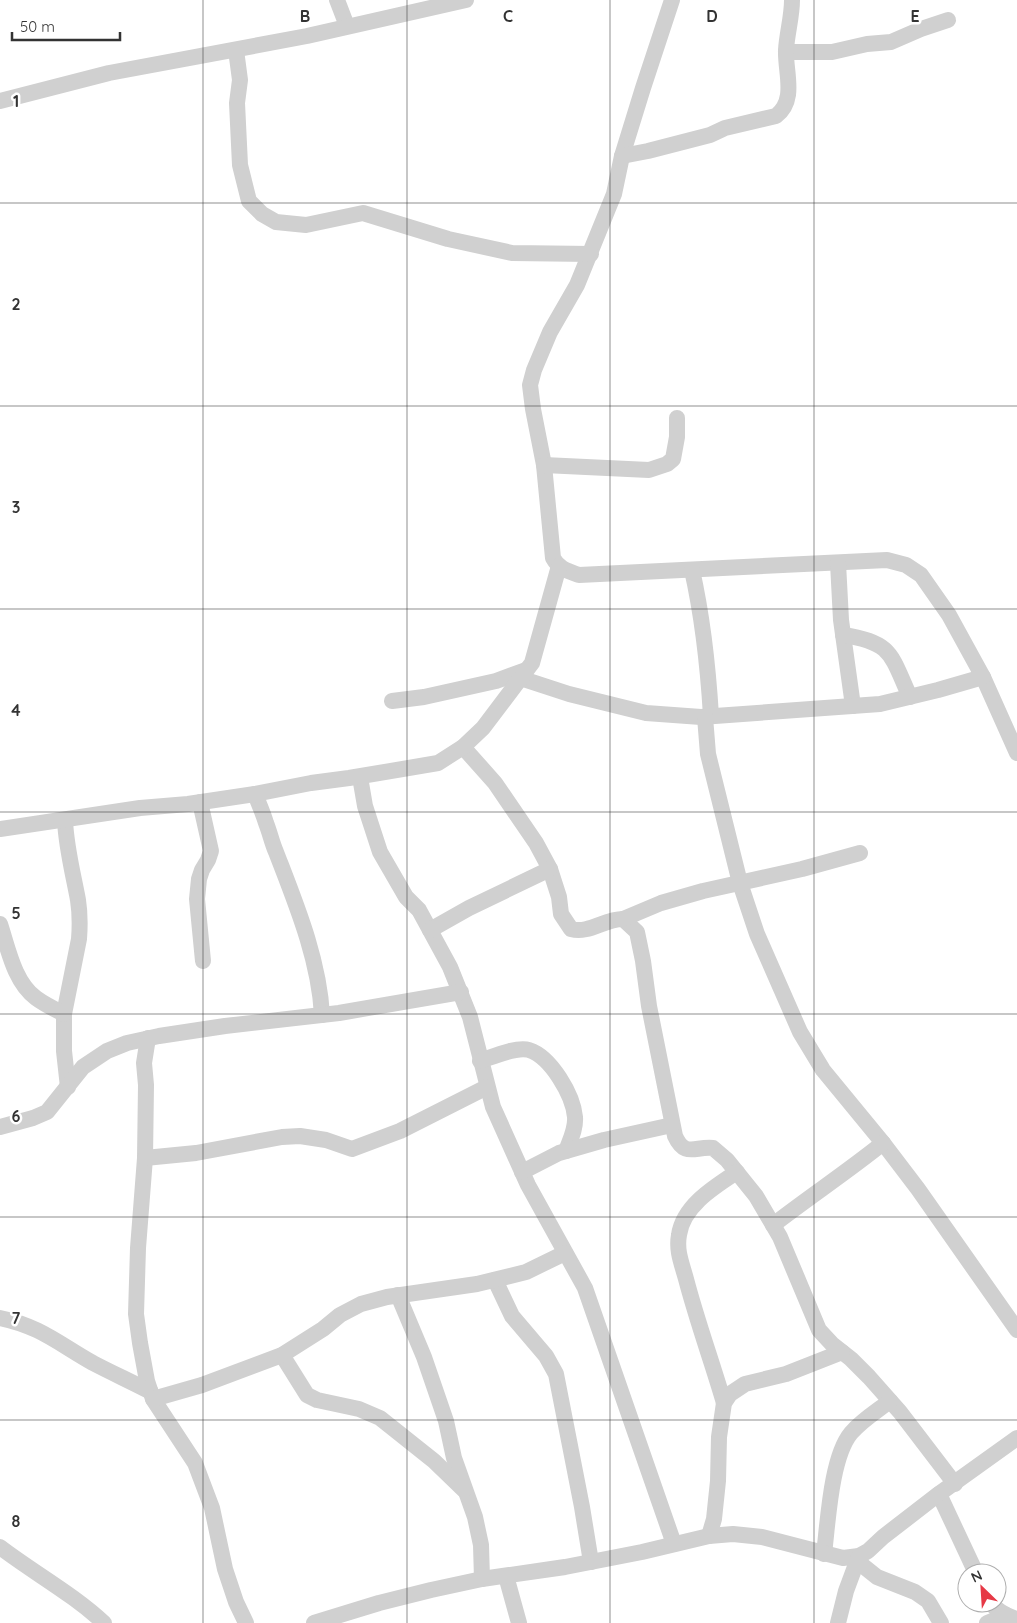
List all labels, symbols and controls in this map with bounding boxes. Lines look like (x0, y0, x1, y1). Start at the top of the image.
text: B (300, 6, 310, 26)
text: C (503, 6, 513, 26)
text: D (706, 6, 718, 26)
text: E (910, 6, 920, 26)
scale bar (12, 10, 120, 42)
text: 50 m (20, 17, 55, 36)
text: 1 (13, 91, 19, 111)
text: 2 (11, 294, 21, 314)
text: 3 (12, 497, 20, 517)
text: 4 (11, 700, 21, 720)
text: 5 (11, 903, 21, 923)
text: 6 (12, 1106, 21, 1126)
text: 7 (12, 1308, 21, 1328)
text: 8 (12, 1511, 21, 1531)
north arrow (957, 1563, 1007, 1613)
text: N (968, 1566, 985, 1587)

